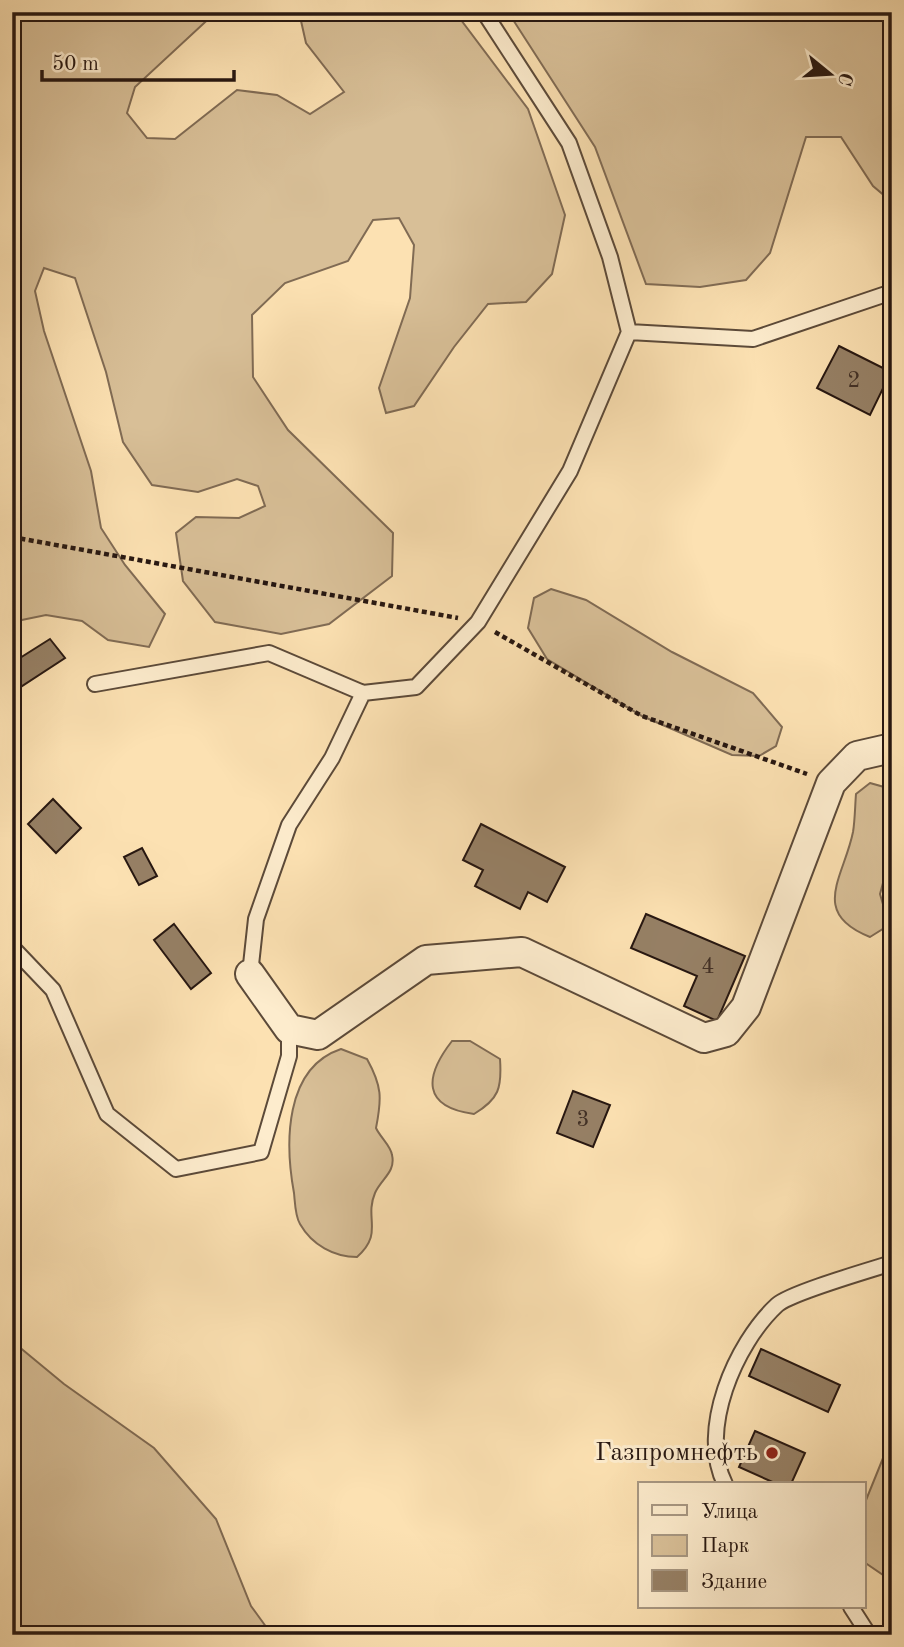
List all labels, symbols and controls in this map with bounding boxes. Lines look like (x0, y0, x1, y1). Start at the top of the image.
scale bar (42, 38, 234, 82)
north arrow (796, 38, 866, 108)
text: 50 m (52, 54, 99, 75)
text: С (833, 70, 855, 87)
house number: 2 (847, 369, 861, 392)
house number: 4 (701, 955, 715, 978)
house number: 3 (576, 1108, 590, 1131)
place label: Газпромнефть (595, 1440, 758, 1466)
marker: Газпромнефть (764, 1445, 780, 1461)
legend (638, 1482, 866, 1608)
text: Улица (701, 1502, 758, 1523)
text: Парк (701, 1536, 750, 1557)
text: Здание (701, 1572, 767, 1593)

